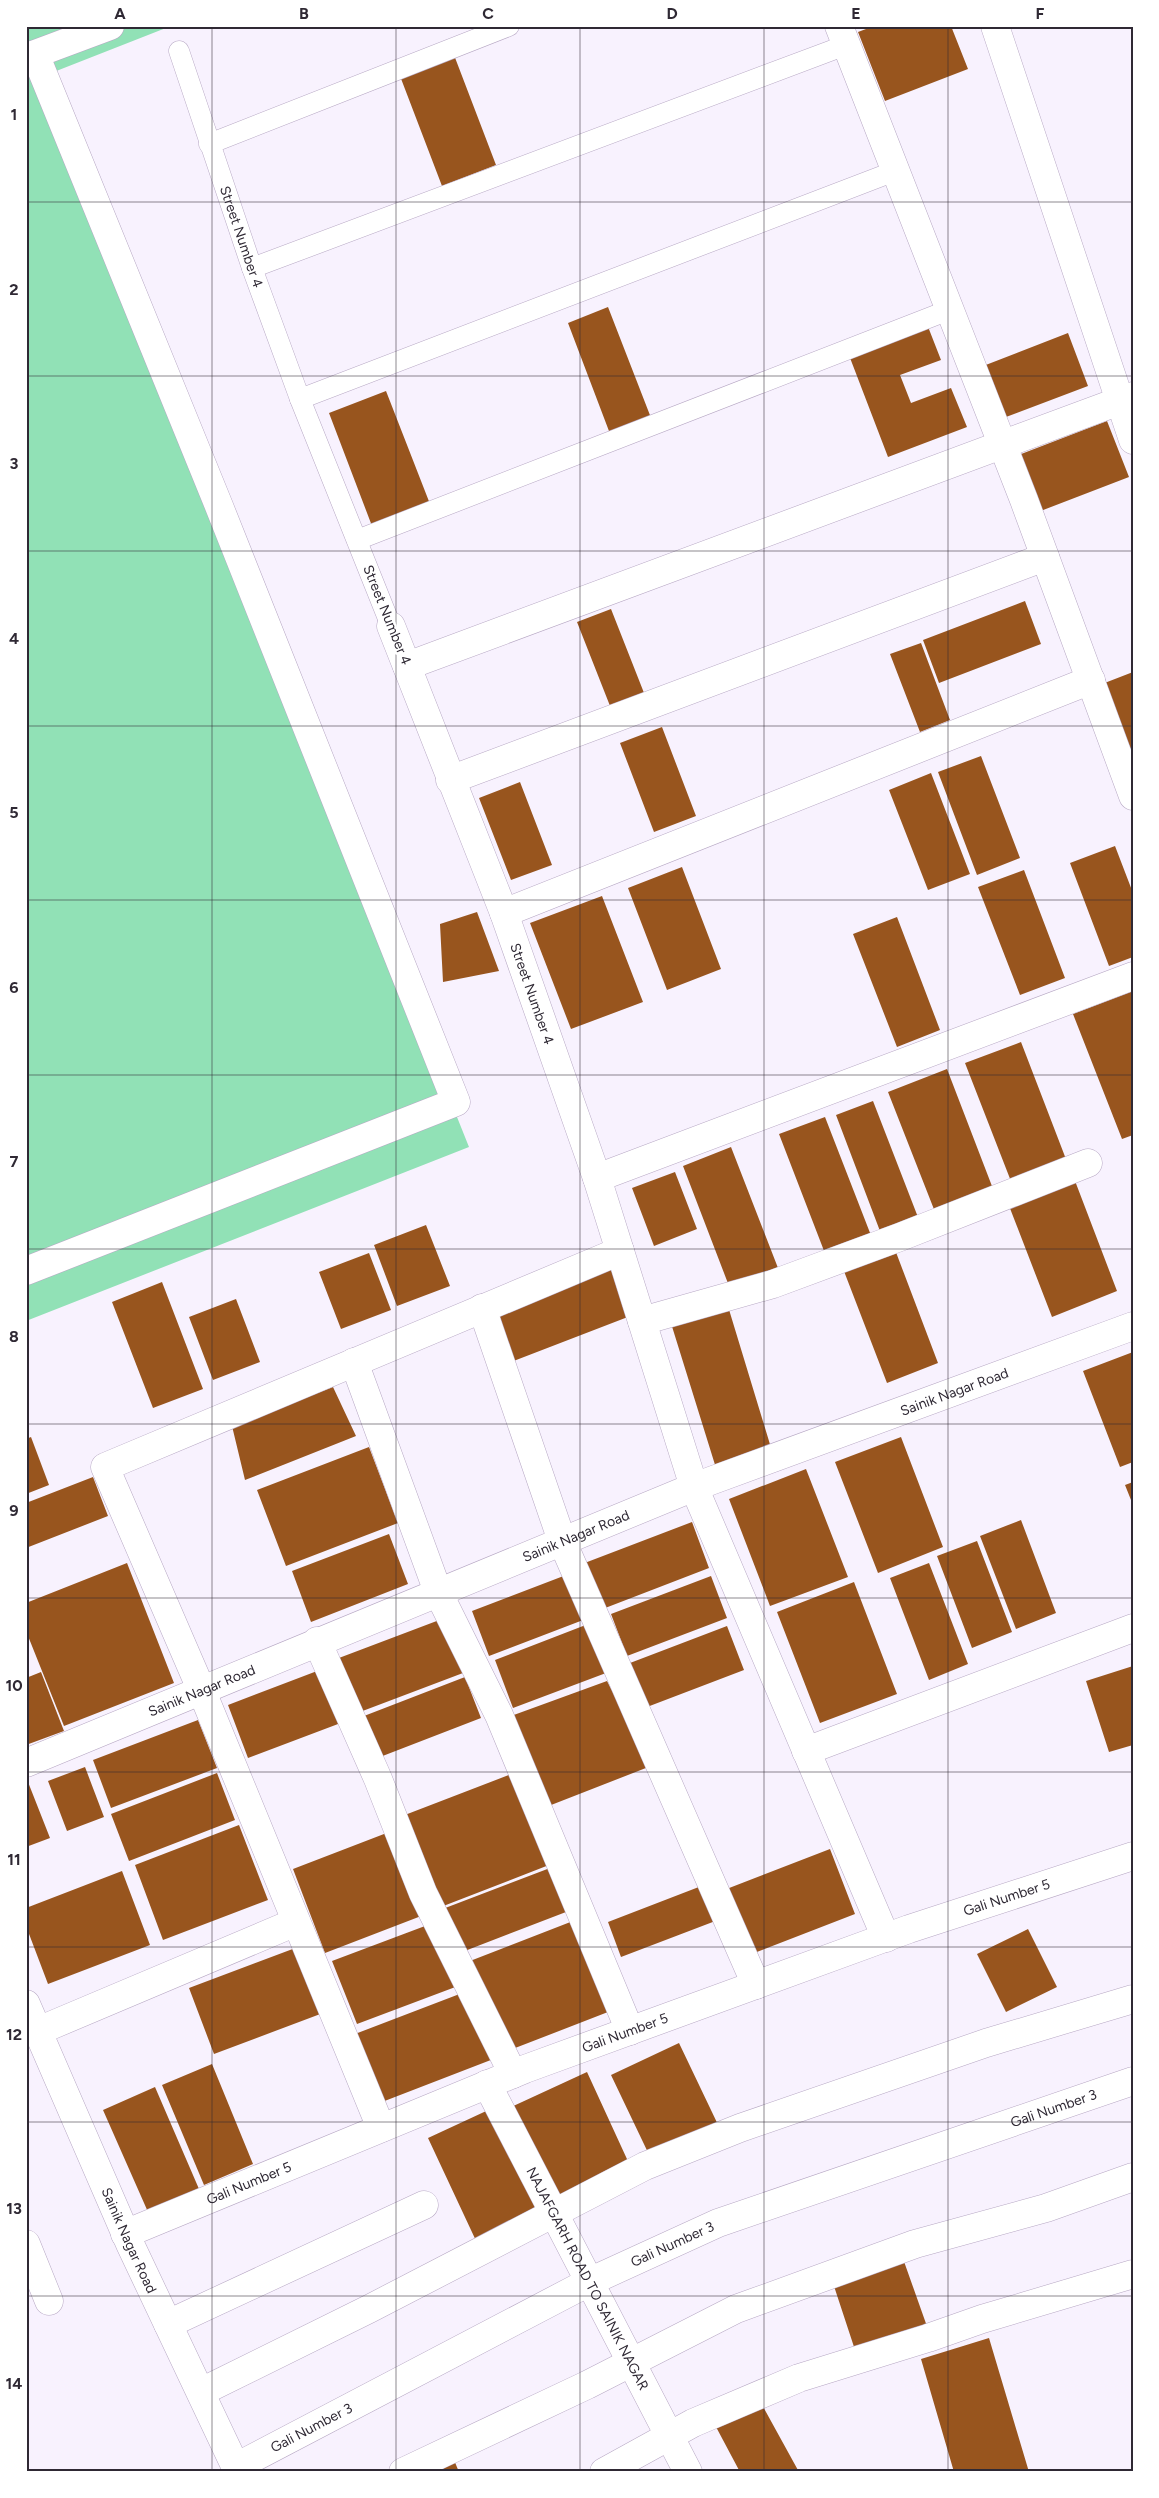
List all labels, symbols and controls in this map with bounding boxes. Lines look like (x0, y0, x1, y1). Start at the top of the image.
text: A (114, 4, 126, 23)
text: B (299, 4, 309, 23)
text: C (482, 4, 494, 23)
text: D (666, 4, 678, 23)
text: E (851, 4, 861, 23)
text: F (1036, 4, 1045, 23)
text: 1 (11, 105, 17, 124)
street label: Street Number 4 (217, 184, 267, 290)
text: 2 (9, 280, 19, 299)
text: 3 (10, 454, 19, 473)
street label: Street Number 4 (359, 563, 415, 668)
text: 4 (9, 629, 19, 648)
text: 5 (9, 803, 19, 822)
street label: Street Number 4 (507, 941, 558, 1047)
text: 6 (9, 978, 19, 997)
text: 7 (10, 1152, 19, 1171)
text: 8 (9, 1327, 19, 1346)
street label: Sainik Nagar Road (898, 1364, 1011, 1419)
text: 9 (9, 1501, 19, 1520)
street label: Sainik Nagar Road (520, 1506, 632, 1565)
street label: Sainik Nagar Road (146, 1661, 258, 1720)
text: 10 (5, 1676, 23, 1695)
text: 11 (7, 1850, 21, 1869)
street label: Gali Number 5 (961, 1875, 1052, 1919)
street label: Gali Number 5 (580, 2009, 670, 2056)
text: 12 (6, 2025, 22, 2044)
street label: Gali Number 3 (1008, 2086, 1099, 2131)
street label: Gali Number 5 (204, 2158, 294, 2208)
street label: NAJAFGARH ROAD TO SAINIK NAGAR (523, 2164, 653, 2393)
street label: Sainik Nagar Road (98, 2185, 161, 2296)
text: 13 (6, 2199, 22, 2218)
street label: Gali Number 3 (628, 2218, 717, 2270)
text: 14 (6, 2374, 22, 2393)
street label: Gali Number 3 (268, 2399, 355, 2456)

